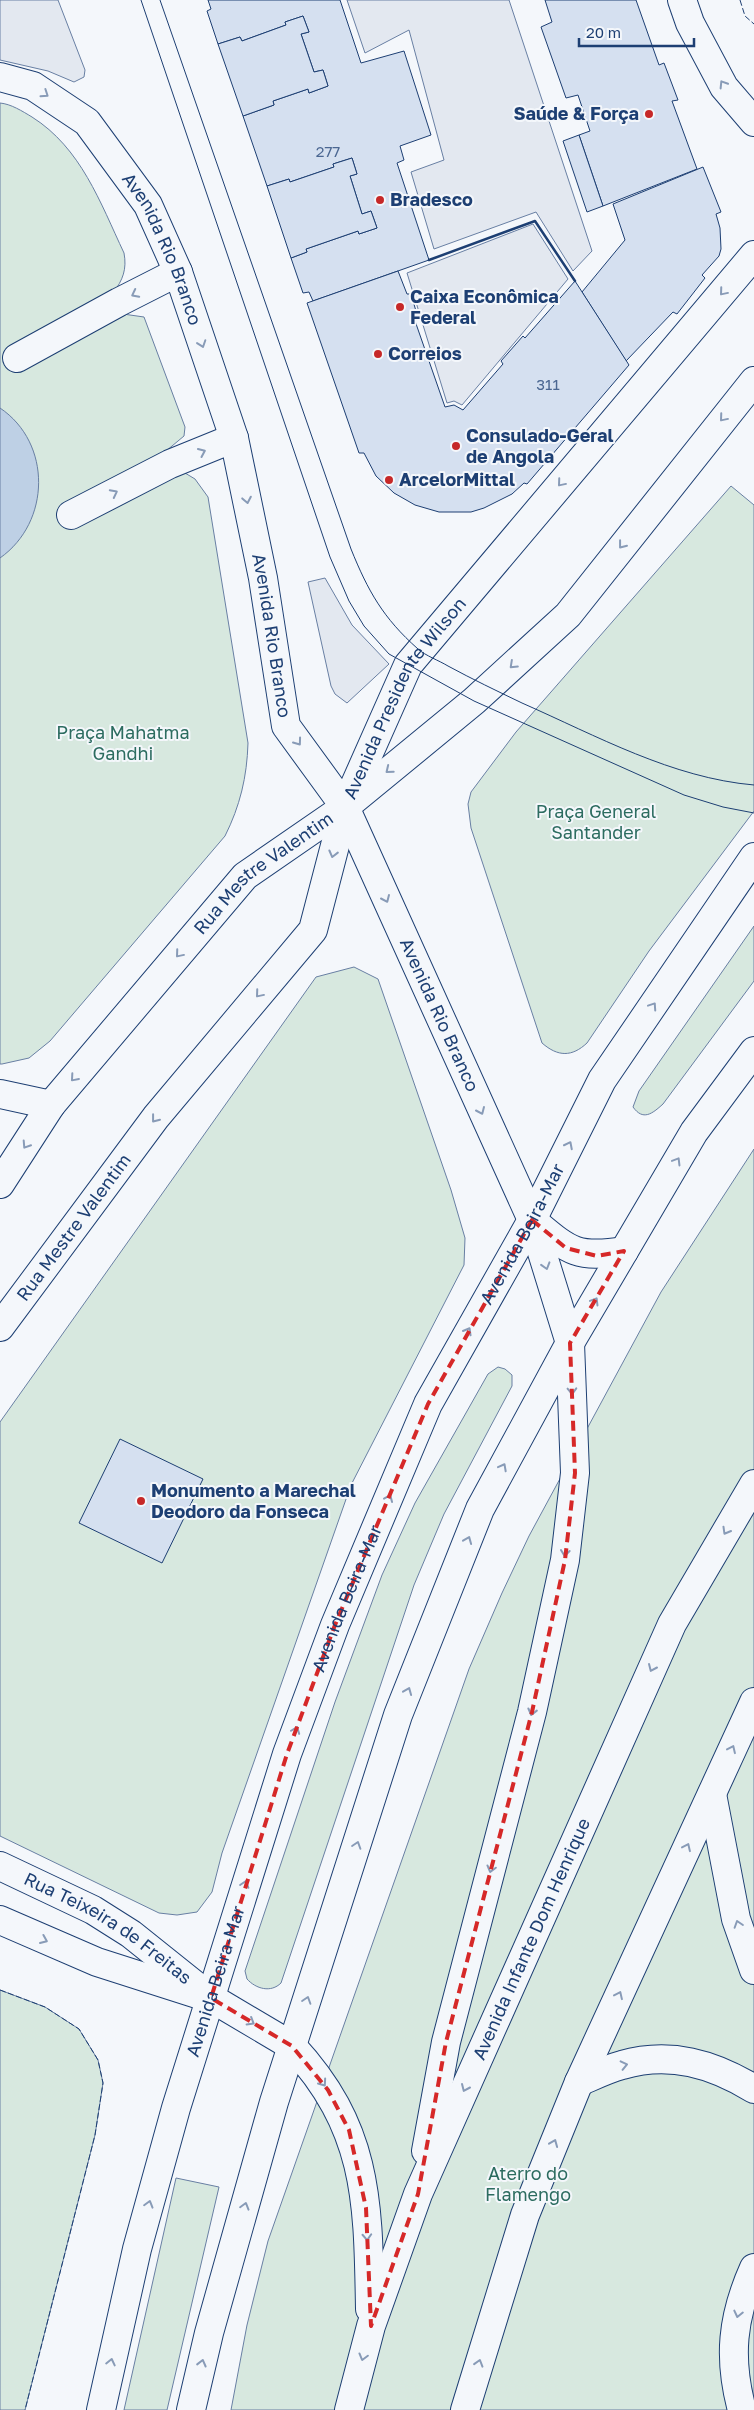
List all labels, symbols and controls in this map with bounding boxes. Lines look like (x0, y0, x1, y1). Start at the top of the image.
scale bar (579, 15, 694, 47)
text: 20 m (586, 23, 621, 41)
one-way arrow (720, 80, 730, 89)
one-way arrow (39, 88, 49, 97)
place label: Saúde & Força (513, 102, 639, 124)
marker: Saúde & Força (643, 108, 655, 120)
house number: 277 (316, 142, 340, 160)
street label: Avenida Rio Branco (118, 168, 207, 328)
place label: Bradesco (390, 188, 473, 210)
marker: Bradesco (374, 194, 386, 206)
place label: Caixa Econômica Federal (410, 285, 559, 328)
one-way arrow (720, 286, 728, 295)
one-way arrow (131, 288, 140, 298)
marker: Caixa Econômica Federal (394, 301, 406, 313)
one-way arrow (197, 339, 207, 348)
place label: Correios (388, 342, 462, 364)
marker: Correios (372, 348, 384, 360)
house number: 311 (536, 375, 560, 393)
one-way arrow (720, 412, 728, 421)
place label: Consulado-Geral de Angola (466, 424, 614, 467)
marker: Consulado-Geral de Angola (450, 440, 462, 452)
one-way arrow (197, 447, 206, 458)
place label: ArcelorMittal (399, 468, 515, 490)
marker: ArcelorMittal (383, 474, 395, 486)
one-way arrow (559, 477, 567, 486)
one-way arrow (109, 489, 118, 499)
one-way arrow (241, 495, 252, 504)
one-way arrow (618, 540, 627, 549)
street label: Avenida Rio Branco (248, 551, 297, 719)
street label: Avenida Presidente Wilson (338, 592, 470, 802)
one-way arrow (509, 659, 518, 668)
park label: Praça Mahatma Gandhi (56, 721, 190, 764)
one-way arrow (292, 736, 301, 746)
one-way arrow (386, 765, 395, 773)
park label: Praça General Santander (536, 800, 657, 843)
street label: Rua Mestre Valentim (189, 807, 337, 938)
one-way arrow (328, 849, 339, 858)
one-way arrow (380, 894, 391, 903)
street label: Avenida Rio Branco (396, 934, 484, 1095)
one-way arrow (176, 949, 185, 958)
one-way arrow (256, 989, 265, 998)
one-way arrow (646, 1002, 656, 1011)
one-way arrow (71, 1073, 80, 1082)
one-way arrow (474, 1106, 485, 1115)
one-way arrow (152, 1113, 161, 1123)
one-way arrow (22, 1139, 32, 1148)
one-way arrow (563, 1141, 573, 1150)
street label: Rua Mestre Valentim (11, 1149, 135, 1305)
one-way arrow (671, 1157, 681, 1166)
street label: Avenida Beira-Mar (475, 1160, 568, 1308)
one-way arrow (541, 1261, 551, 1270)
one-way arrow (588, 1297, 598, 1306)
one-way arrow (462, 1328, 472, 1337)
one-way arrow (566, 1388, 577, 1396)
one-way arrow (497, 1463, 507, 1472)
place label: Monumento a Marechal Deodoro da Fonseca (151, 1479, 356, 1522)
one-way arrow (383, 1494, 393, 1503)
marker: Monumento a Marechal Deodoro da Fonseca (135, 1495, 147, 1507)
street label: Avenida Beira-Mar (307, 1521, 386, 1675)
one-way arrow (723, 1525, 733, 1534)
one-way arrow (462, 1536, 472, 1545)
one-way arrow (560, 1550, 571, 1558)
one-way arrow (647, 1663, 658, 1672)
one-way arrow (402, 1687, 412, 1696)
one-way arrow (527, 1708, 538, 1717)
one-way arrow (290, 1726, 300, 1735)
one-way arrow (726, 1745, 737, 1754)
street label: Avenida Infante Dom Henrique (467, 1814, 594, 2063)
one-way arrow (351, 1841, 361, 1850)
one-way arrow (681, 1843, 692, 1852)
one-way arrow (486, 1865, 497, 1874)
street label: Rua Teixeira de Freitas (21, 1867, 197, 1988)
one-way arrow (240, 1880, 250, 1889)
street label: Avenida Beira-Mar (181, 1903, 249, 2059)
one-way arrow (734, 1920, 744, 1929)
one-way arrow (40, 1934, 48, 1944)
one-way arrow (613, 1991, 623, 2000)
one-way arrow (301, 1996, 311, 2004)
one-way arrow (246, 2015, 255, 2025)
one-way arrow (620, 2060, 629, 2071)
one-way arrow (317, 2077, 326, 2087)
one-way arrow (460, 2083, 471, 2092)
one-way arrow (548, 2140, 558, 2148)
park label: Aterro do Flamengo (485, 2162, 571, 2205)
one-way arrow (144, 2201, 154, 2209)
one-way arrow (240, 2202, 250, 2211)
one-way arrow (362, 2233, 373, 2241)
one-way arrow (733, 2309, 744, 2318)
one-way arrow (358, 2352, 369, 2361)
one-way arrow (105, 2358, 116, 2367)
one-way arrow (196, 2358, 207, 2367)
one-way arrow (473, 2360, 483, 2368)

